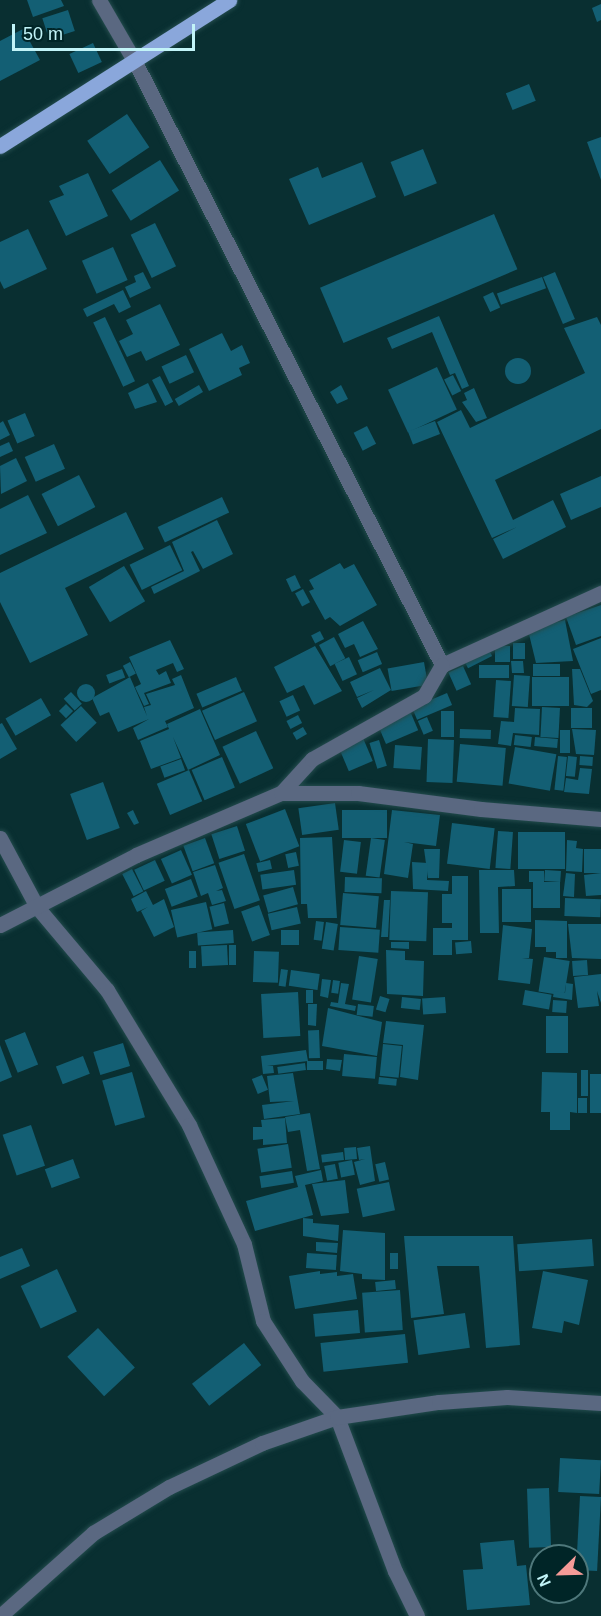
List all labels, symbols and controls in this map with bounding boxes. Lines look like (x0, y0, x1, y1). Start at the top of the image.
scale bar (15, 12, 198, 50)
text: 50 m (23, 24, 63, 44)
north arrow (529, 1544, 589, 1604)
text: N (534, 1572, 554, 1589)

